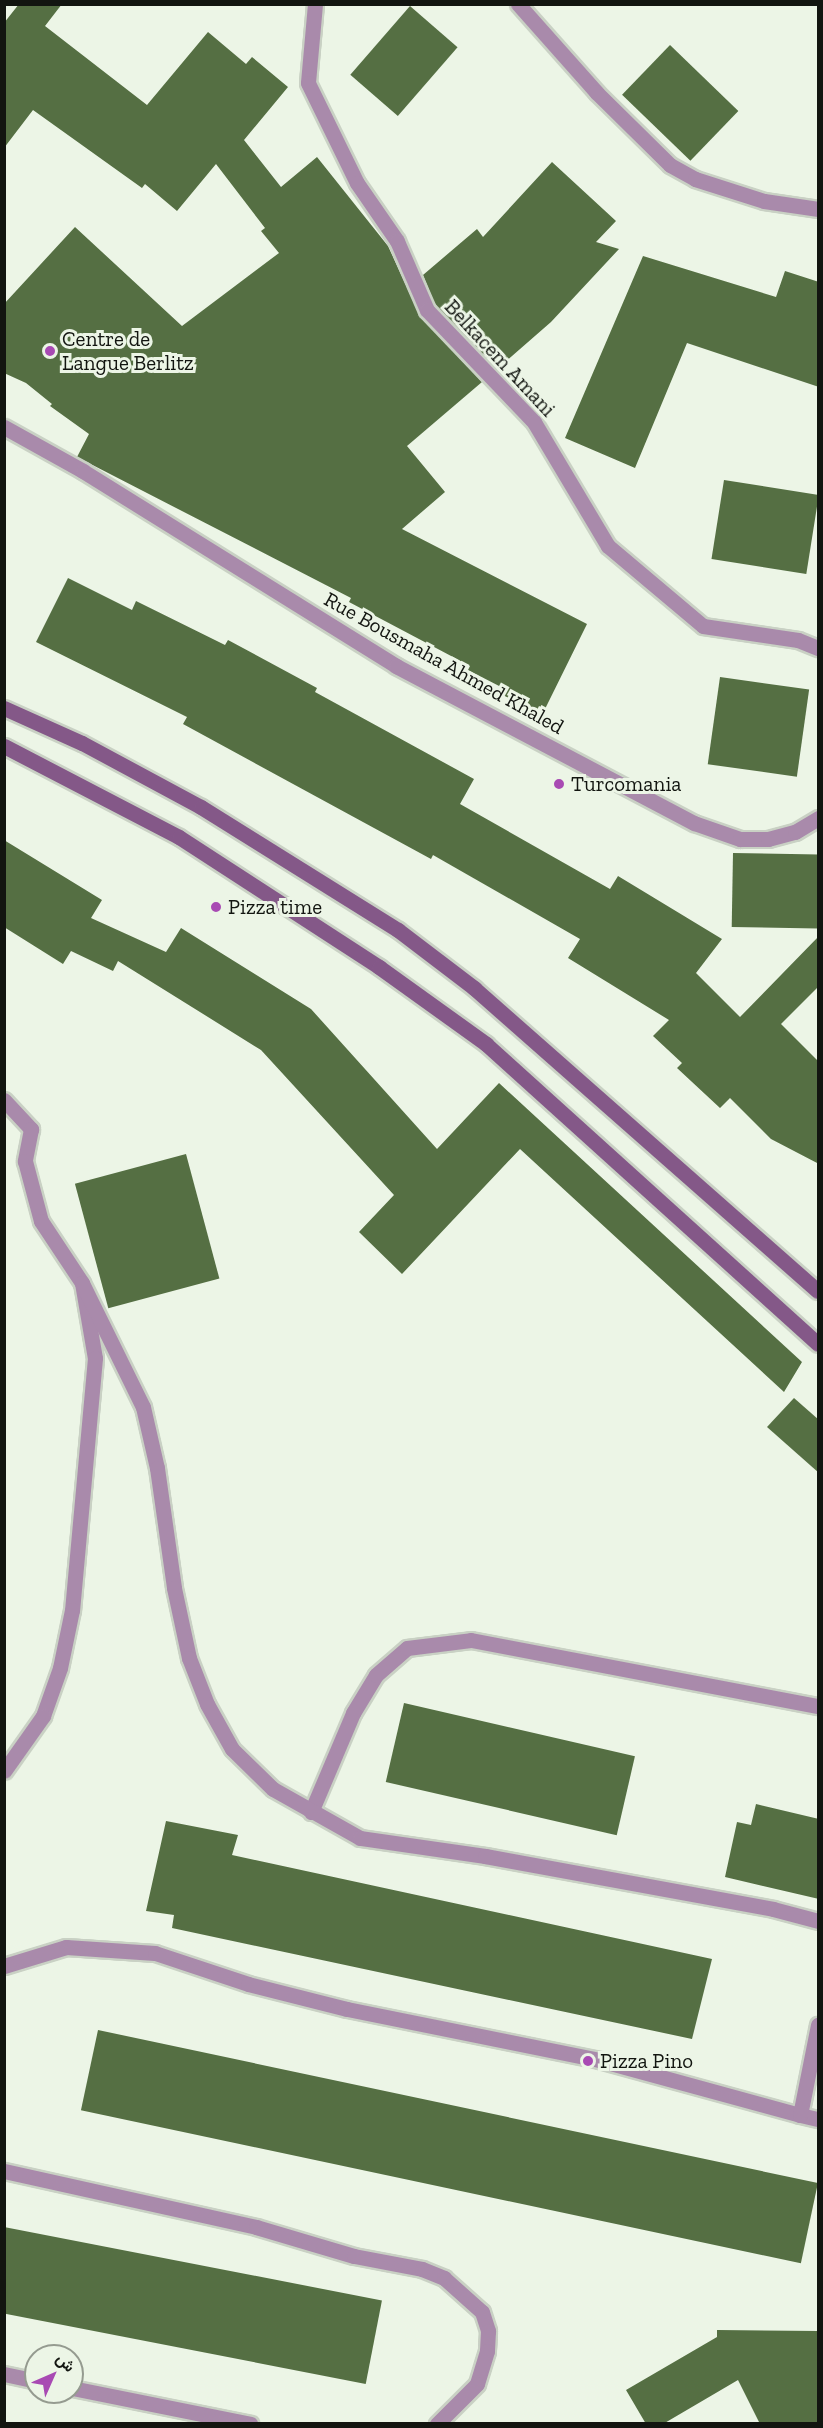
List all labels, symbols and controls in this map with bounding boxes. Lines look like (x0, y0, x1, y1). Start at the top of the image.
street label: Belkacem Amani (439, 294, 561, 422)
place label: Centre de Langue Berlitz (62, 326, 194, 376)
marker: Centre de Langue Berlitz (43, 344, 57, 358)
street label: Rue Bousmaha Ahmed Khaled (319, 586, 569, 740)
place label: Turcomania (571, 771, 681, 797)
marker: Turcomania (552, 777, 566, 791)
place label: Pizza time (228, 894, 322, 920)
marker: Pizza time (209, 900, 223, 914)
place label: Pizza Pino (600, 2048, 693, 2074)
marker: Pizza Pino (581, 2054, 595, 2068)
north arrow (24, 2344, 84, 2404)
text: ش (52, 2349, 79, 2376)

